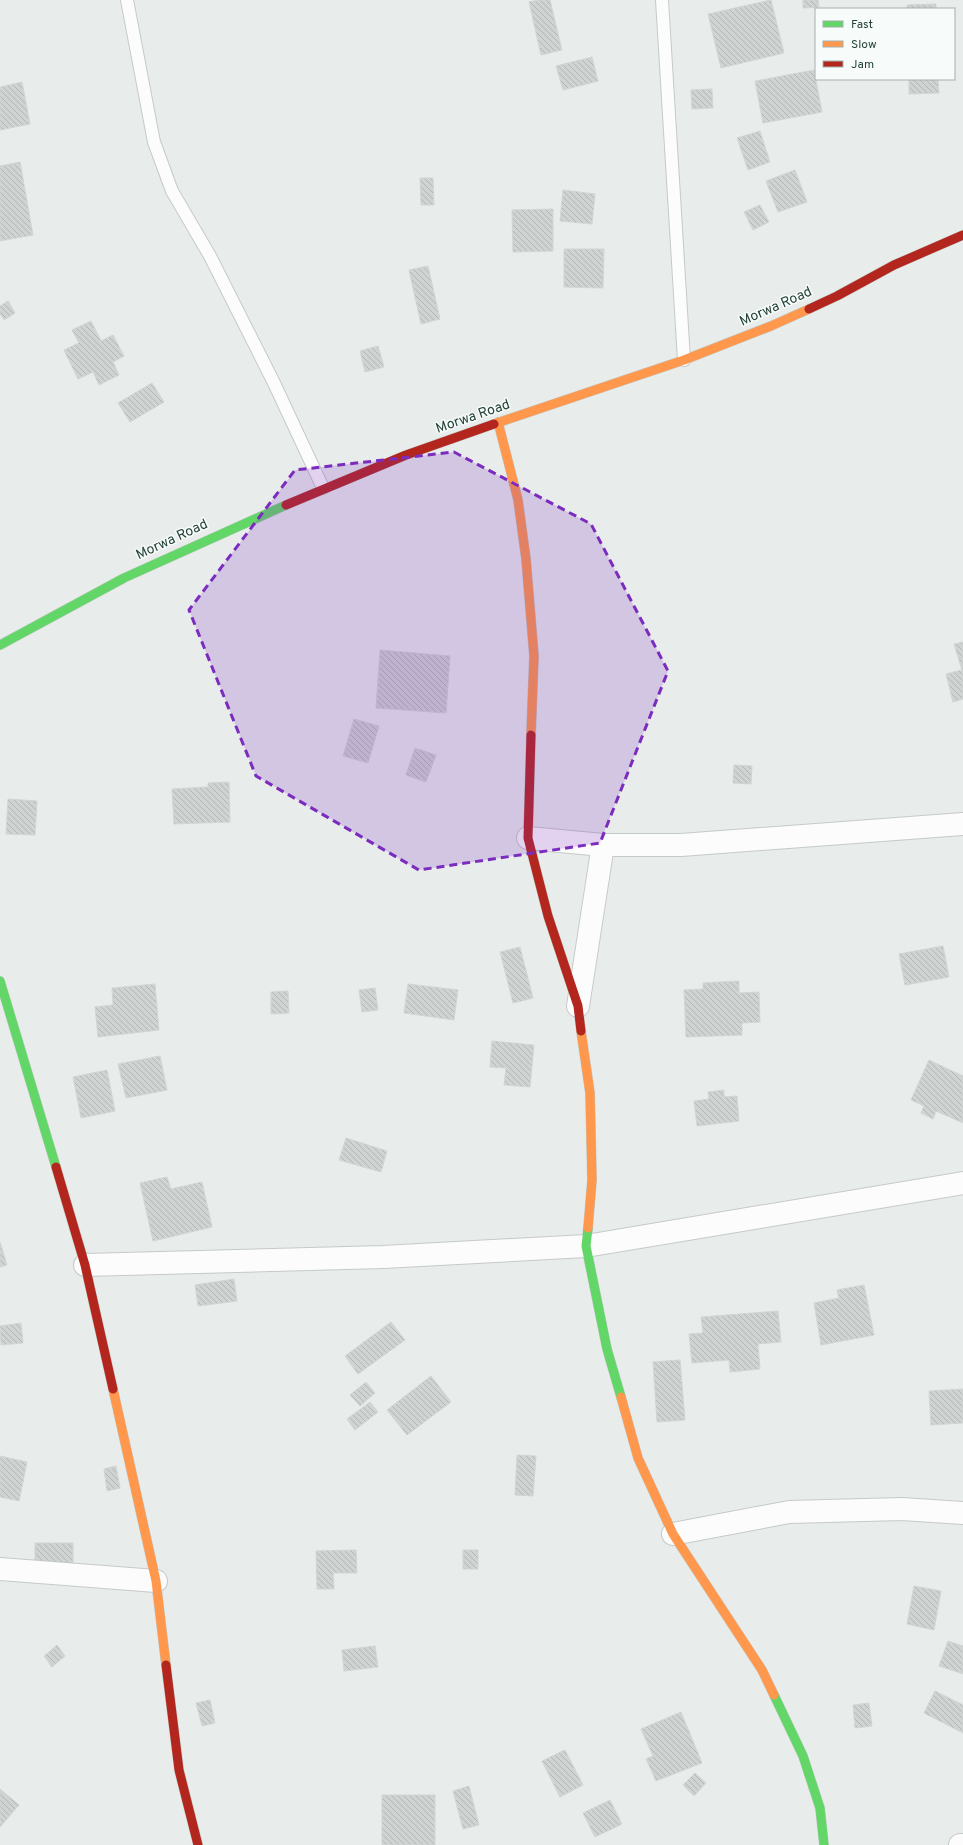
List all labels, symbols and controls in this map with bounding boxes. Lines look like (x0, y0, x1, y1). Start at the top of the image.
legend (815, 8, 955, 80)
text: Fast (851, 17, 873, 33)
text: Slow (851, 37, 877, 53)
text: Jam (851, 57, 874, 73)
street label: Morwa Road (737, 283, 815, 331)
street label: Morwa Road (434, 396, 512, 438)
street label: Morwa Road (133, 516, 211, 564)

